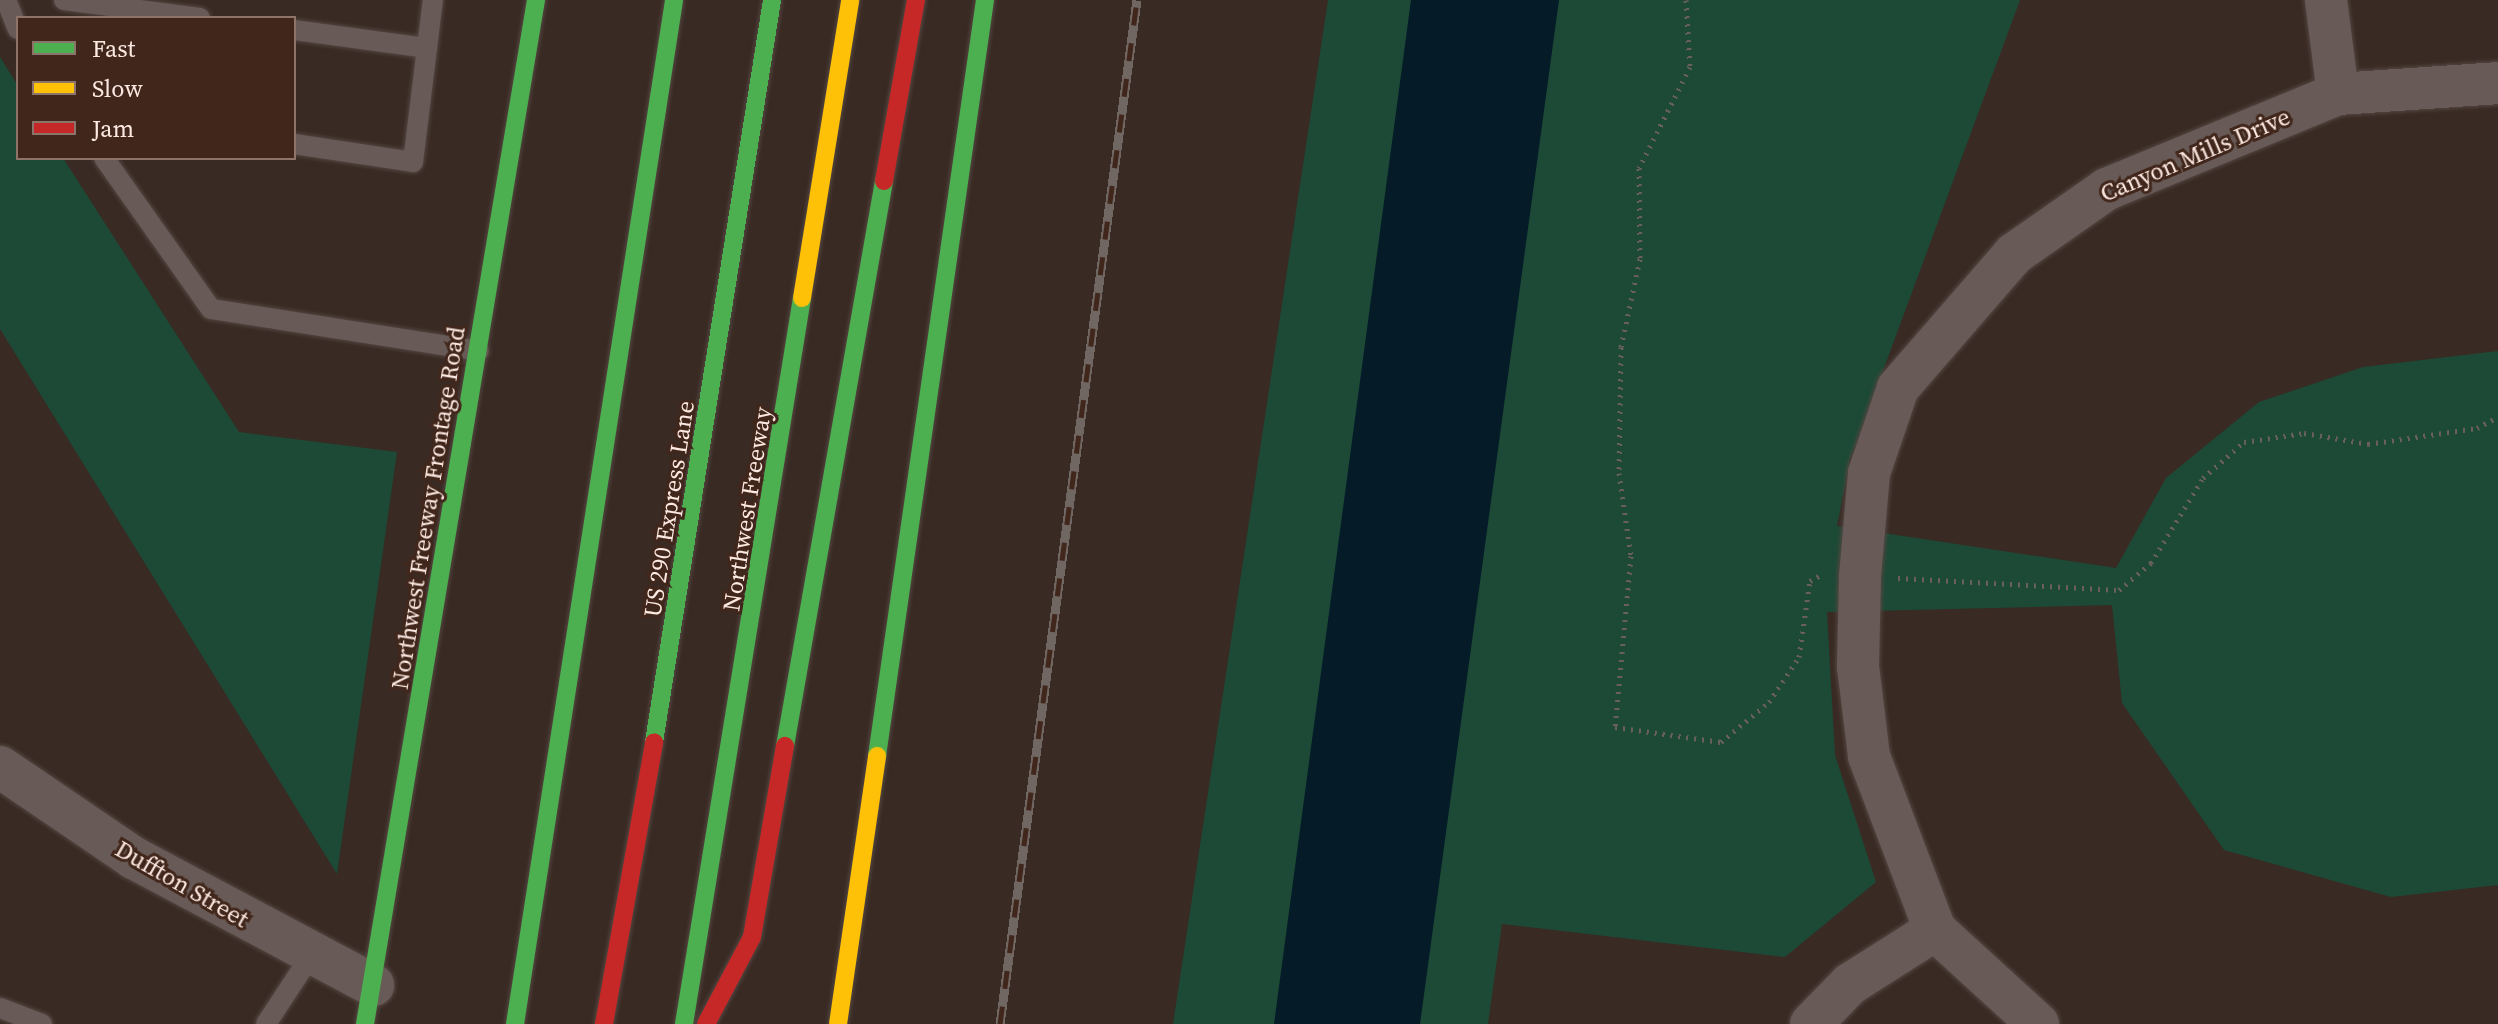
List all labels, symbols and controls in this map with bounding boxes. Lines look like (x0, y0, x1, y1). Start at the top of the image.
legend (16, 16, 296, 160)
text: Fast (92, 32, 135, 65)
text: Slow (92, 72, 143, 105)
street label: Canyon Mills Drive (2096, 102, 2294, 208)
text: Jam (92, 112, 134, 145)
street label: Northwest Freeway Frontage Road (385, 325, 471, 691)
street label: US 290 Express Lane (638, 399, 700, 619)
street label: Northwest Freeway (717, 405, 777, 613)
street label: Duffton Street (110, 834, 254, 934)

